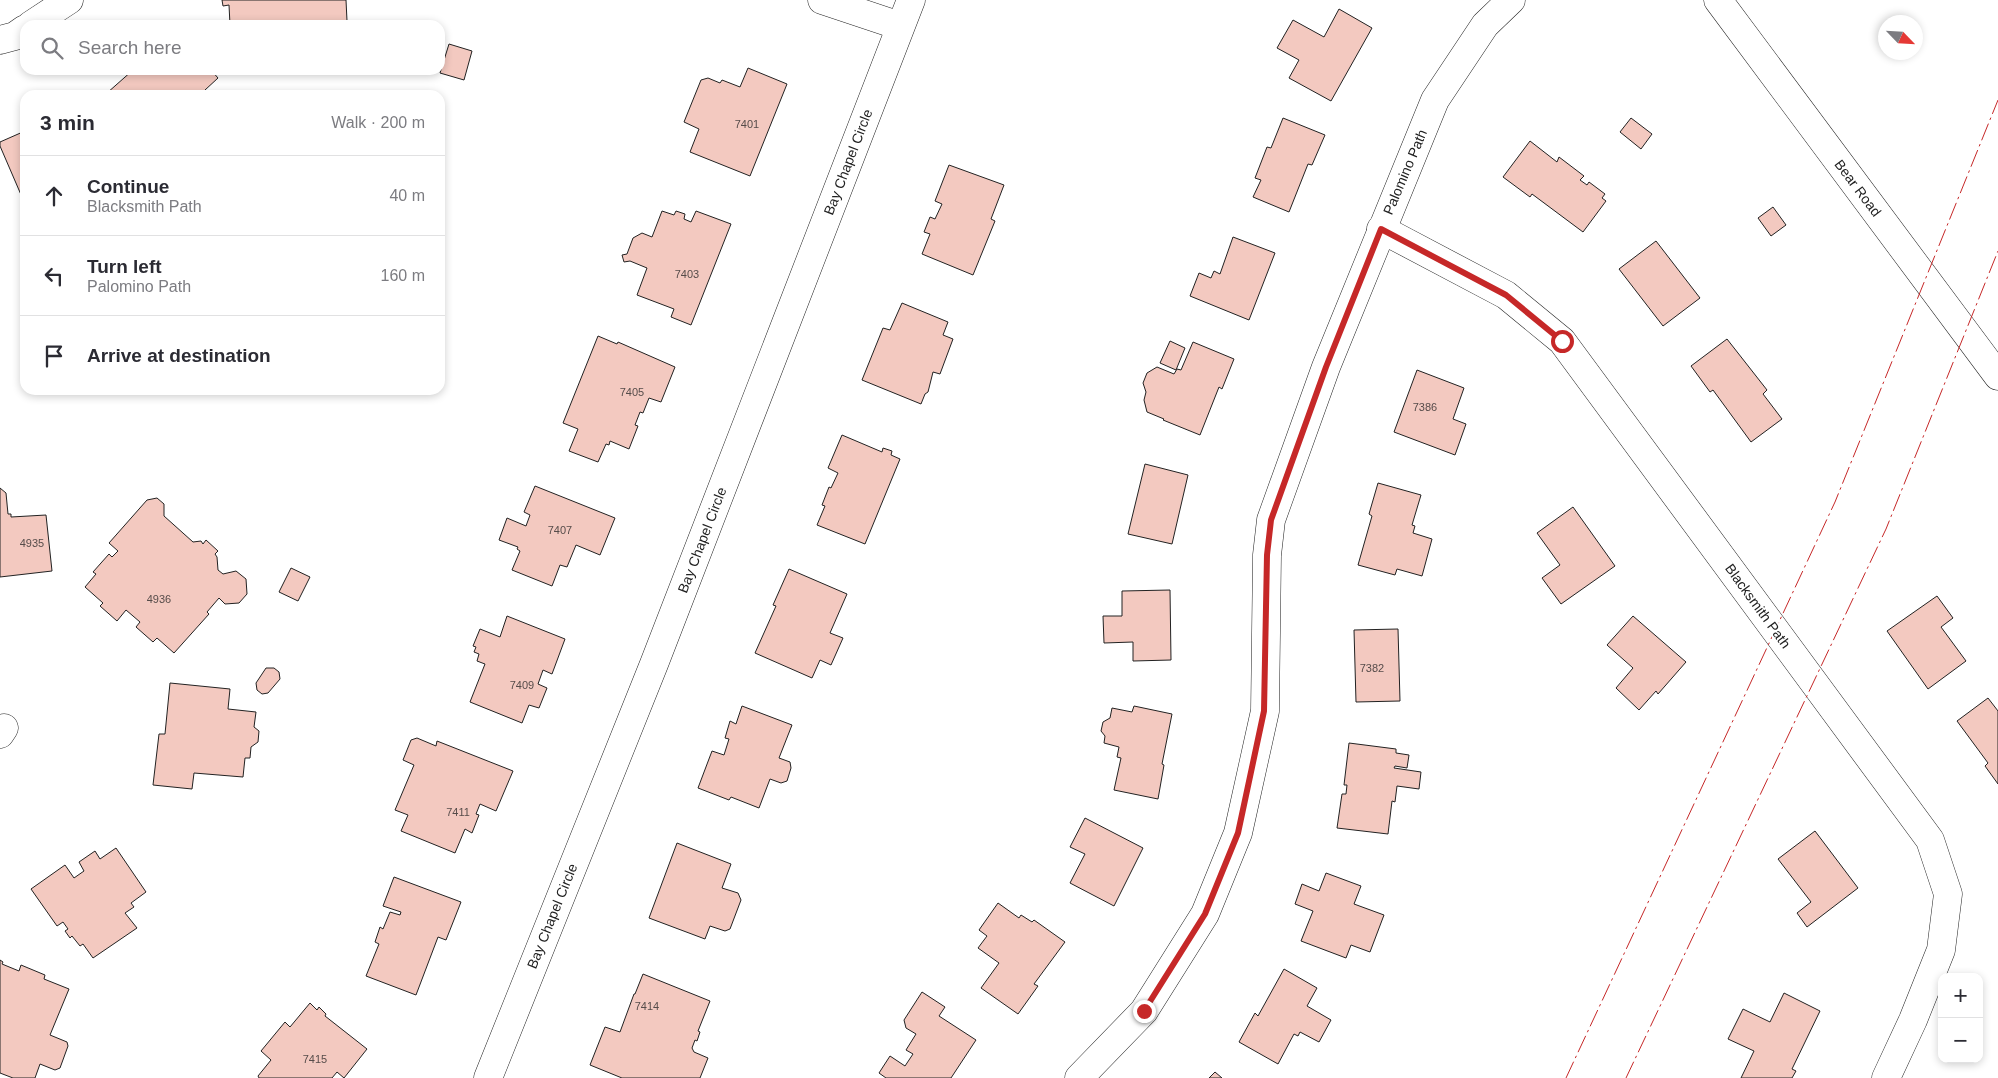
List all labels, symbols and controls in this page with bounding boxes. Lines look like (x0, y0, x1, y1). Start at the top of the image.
north arrow (1878, 15, 1923, 60)
search box (20, 20, 445, 75)
icon: search (38, 34, 66, 62)
text: Search here (78, 37, 182, 58)
street label: Bay Chapel Circle (820, 107, 876, 217)
text: 3 min (40, 111, 95, 134)
text: Walk · 200 m (331, 114, 425, 131)
house number: 7401 (735, 118, 759, 130)
street label: Palomino Path (1380, 127, 1430, 217)
street label: Bear Road (1831, 156, 1885, 220)
text: Continue (87, 176, 169, 197)
icon: ahead (40, 182, 68, 210)
text: 40 m (389, 187, 425, 204)
text: Blacksmith Path (87, 198, 202, 215)
text: Turn left (87, 256, 162, 277)
icon: left (40, 262, 68, 290)
text: 160 m (381, 267, 425, 284)
house number: 7403 (675, 268, 699, 280)
text: Palomino Path (87, 278, 191, 295)
route start (1551, 330, 1574, 353)
icon: arrive (40, 342, 68, 370)
text: Arrive at destination (87, 345, 271, 366)
house number: 7405 (620, 386, 644, 398)
house number: 7386 (1413, 401, 1437, 413)
street label: Bay Chapel Circle (674, 485, 730, 595)
house number: 7407 (548, 524, 572, 536)
house number: 4935 (20, 537, 44, 549)
street label: Blacksmith Path (1722, 561, 1794, 651)
house number: 4936 (147, 593, 171, 605)
house number: 7382 (1360, 662, 1384, 674)
house number: 7409 (510, 679, 534, 691)
house number: 7411 (446, 806, 470, 818)
street label: Bay Chapel Circle (524, 861, 580, 971)
map controls (1938, 973, 1983, 1063)
button: + (1938, 973, 1983, 1018)
house number: 7414 (635, 1000, 659, 1012)
route end (1133, 1000, 1156, 1023)
button: − (1938, 1018, 1983, 1063)
house number: 7415 (303, 1053, 327, 1065)

